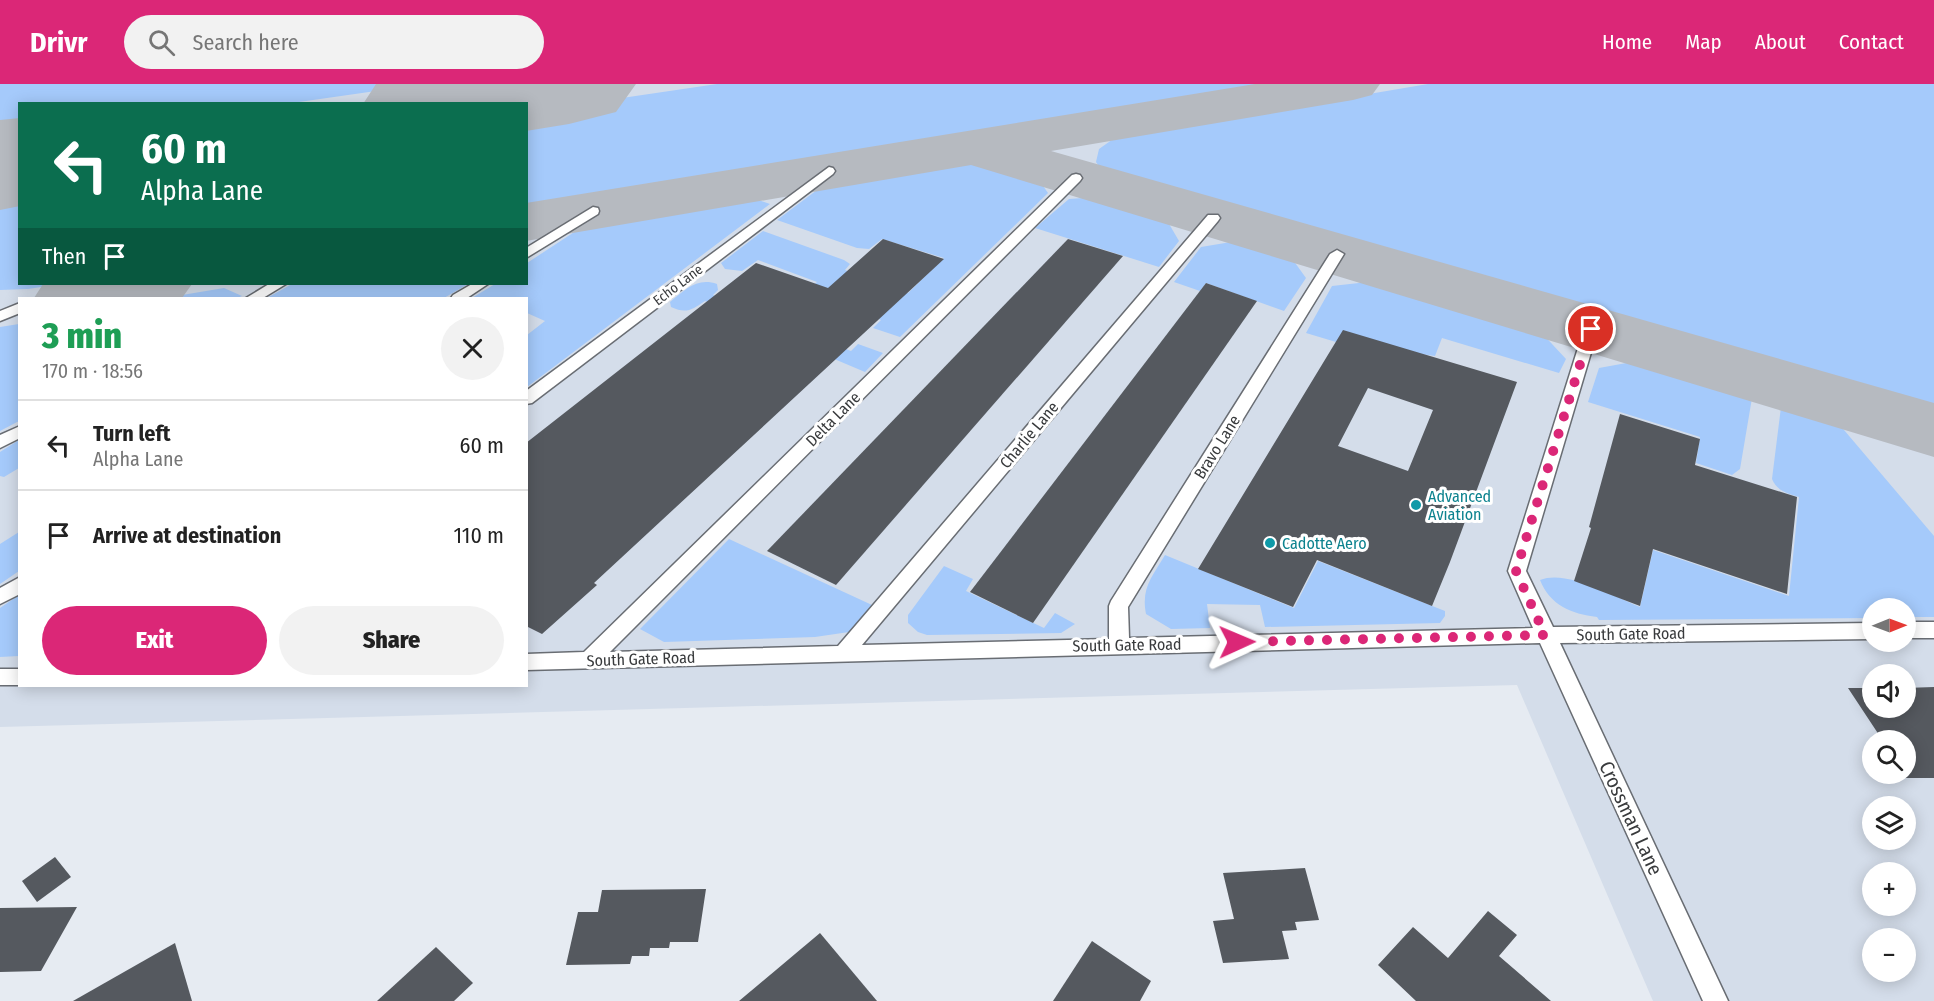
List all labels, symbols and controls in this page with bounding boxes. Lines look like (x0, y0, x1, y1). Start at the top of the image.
search box (124, 15, 544, 69)
text: Drivr (30, 26, 88, 59)
icon: search (145, 26, 178, 59)
text: Search here (193, 29, 299, 56)
text: Home (1602, 29, 1652, 55)
text: Map (1685, 29, 1722, 55)
text: About (1755, 29, 1806, 55)
text: Contact (1839, 29, 1904, 55)
text: 60 m (141, 124, 227, 174)
icon: left (42, 126, 120, 204)
text: Alpha Lane (141, 175, 263, 207)
icon: arrive (98, 240, 131, 273)
text: Then (42, 243, 86, 270)
street label: Echo Lane (650, 261, 706, 309)
pin (1565, 303, 1616, 354)
icon: arrive (1574, 312, 1607, 345)
text: 3 min (42, 314, 122, 358)
button: close (441, 317, 504, 380)
text: 170 m · 18:56 (42, 359, 143, 383)
street label: Delta Lane (802, 388, 864, 450)
street label: Charlie Lane (996, 398, 1062, 472)
street label: Bravo Lane (1190, 411, 1244, 482)
text: Turn left (93, 420, 171, 447)
icon: left (42, 429, 75, 462)
text: 60 m (460, 432, 504, 459)
text: Alpha Lane (93, 447, 183, 471)
place label: Advanced Aviation (1428, 487, 1491, 524)
marker: Advanced Aviation (1409, 498, 1423, 512)
icon: arrive (42, 519, 75, 552)
text: Arrive at destination (93, 522, 281, 549)
text: 110 m (454, 522, 504, 549)
place label: Cadotte Aero (1282, 534, 1367, 553)
marker: Cadotte Aero (1263, 536, 1277, 550)
north arrow (1862, 598, 1916, 652)
map controls (1862, 598, 1916, 982)
button: Exit (42, 606, 267, 675)
button: Share (279, 606, 504, 675)
position arrow (1205, 610, 1269, 674)
street label: South Gate Road (1576, 624, 1686, 644)
street label: South Gate Road (1072, 635, 1182, 655)
street label: South Gate Road (586, 648, 696, 670)
button: sound (1862, 664, 1916, 718)
button: search (1862, 730, 1916, 784)
street label: Crossman Lane (1594, 757, 1668, 879)
button: layers (1862, 796, 1916, 850)
button: + (1862, 862, 1916, 916)
button: − (1862, 928, 1916, 982)

